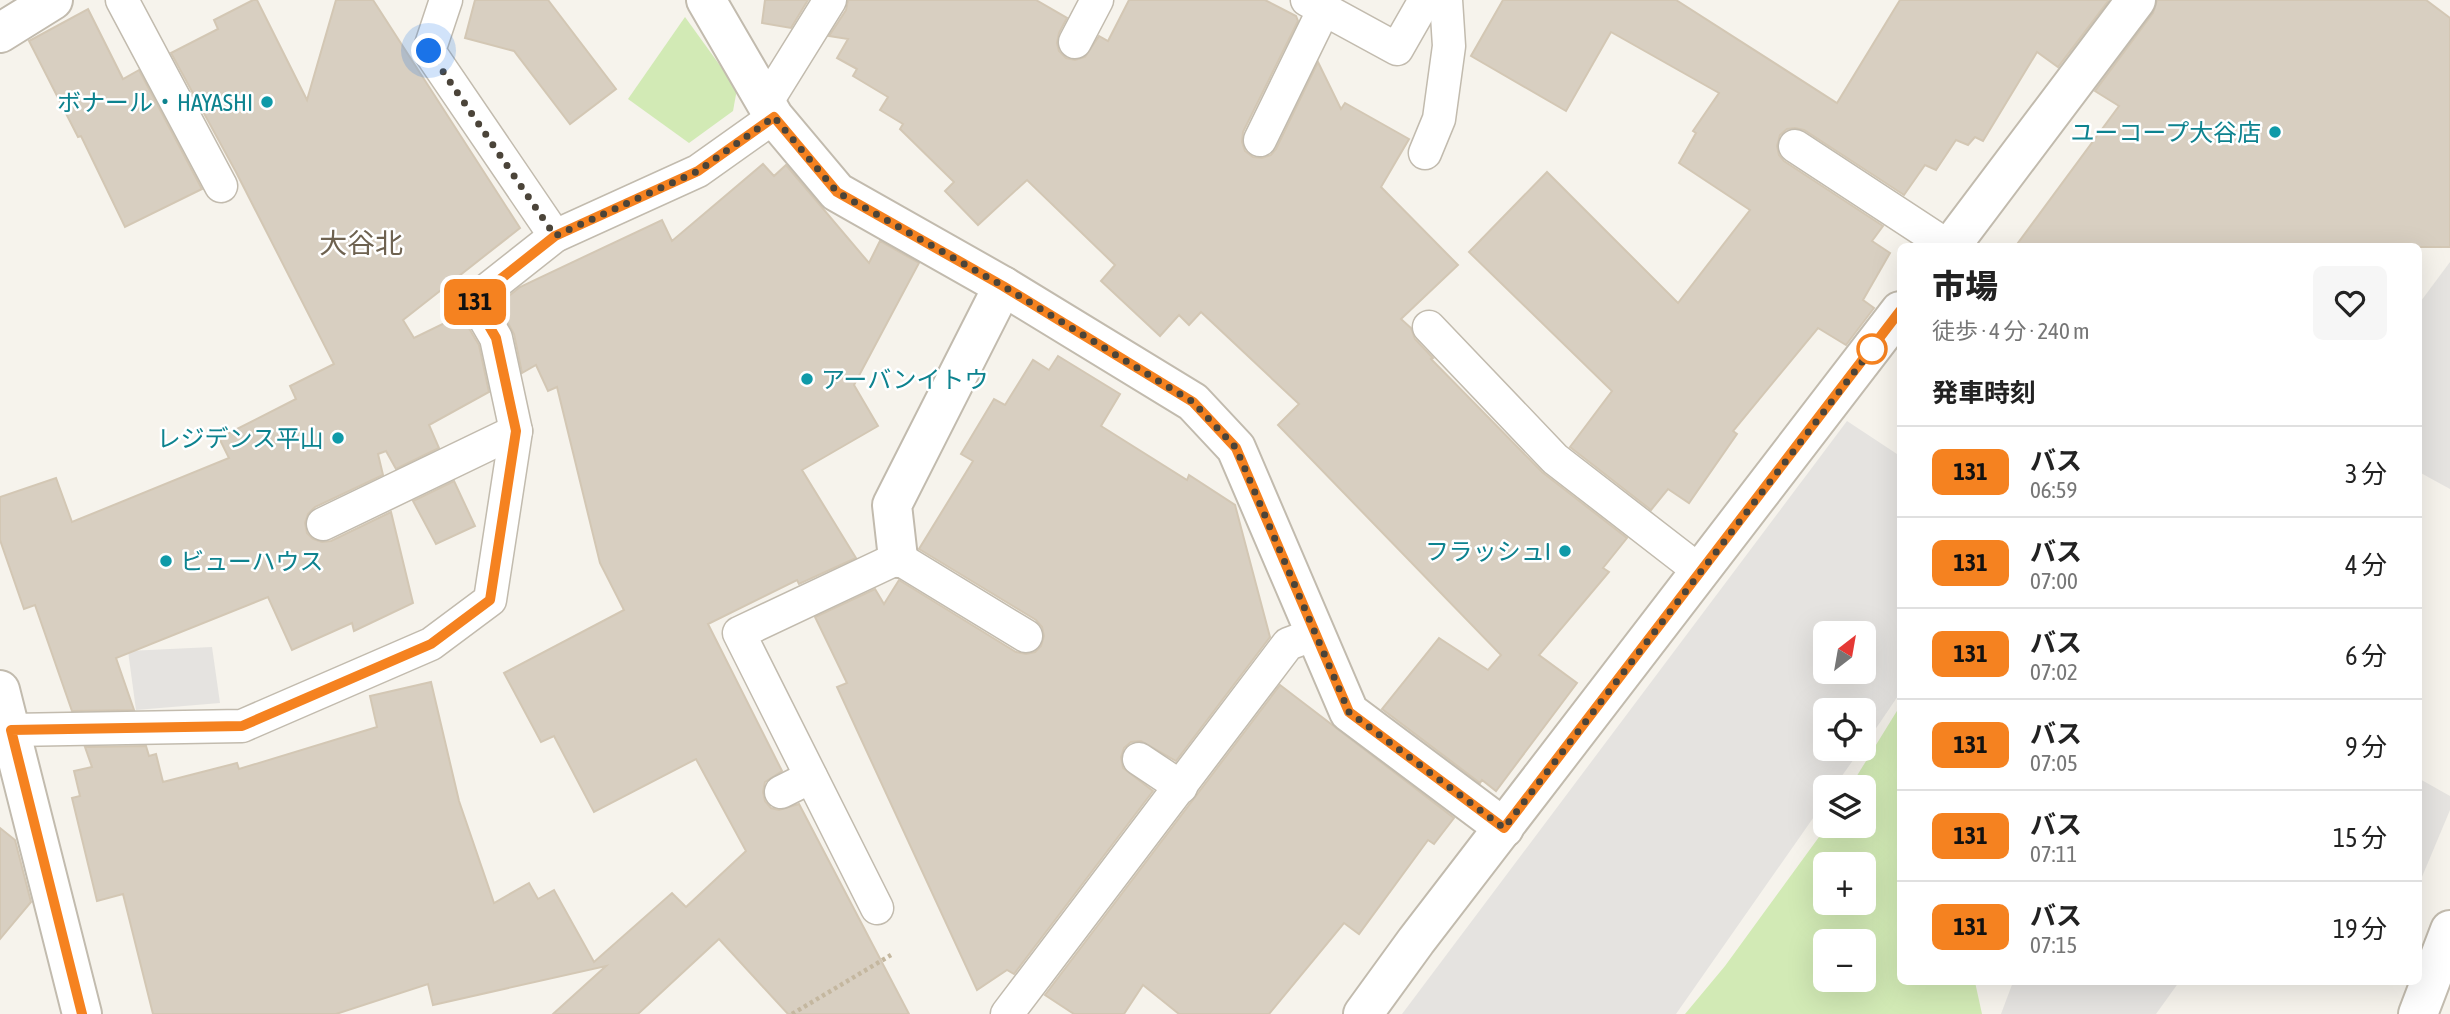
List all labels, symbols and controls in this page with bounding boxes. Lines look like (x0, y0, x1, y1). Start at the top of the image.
your location (411, 33, 446, 68)
place label: ボナール・HAYASHI (57, 89, 253, 116)
marker: ボナール・HAYASHI (259, 94, 275, 110)
place label: ユーコープ大谷店 (2070, 119, 2261, 146)
marker: ユーコープ大谷店 (2267, 124, 2283, 140)
district label: 大谷北 (319, 227, 403, 259)
button: heart (2313, 266, 2387, 340)
text: 市場 (1932, 267, 1998, 305)
line badge: 131 (435, 279, 515, 325)
text: 131 (458, 288, 492, 315)
text: 徒歩 · 4 分 · 240 m (1932, 318, 2090, 344)
unlabelled marker (1857, 334, 1887, 364)
place label: アーバンイトウ (821, 366, 989, 393)
marker: アーバンイトウ (799, 371, 815, 387)
text: 発車時刻 (1932, 378, 2036, 408)
place label: レジデンス平山 (156, 425, 324, 452)
marker: レジデンス平山 (330, 430, 346, 446)
text: バス (2030, 446, 2082, 476)
text: 131 (1954, 458, 1987, 485)
text: 3 分 (2345, 459, 2387, 489)
text: 06:59 (2030, 477, 2077, 503)
text: バス (2030, 537, 2082, 567)
place label: フラッシュI (1425, 538, 1551, 565)
marker: フラッシュI (1557, 543, 1573, 559)
place label: ビューハウス (180, 548, 324, 575)
text: 131 (1954, 549, 1987, 576)
text: 4 分 (2345, 550, 2387, 580)
marker: ビューハウス (158, 553, 174, 569)
text: 07:00 (2030, 568, 2078, 594)
north arrow (1813, 621, 1876, 684)
map controls (1813, 621, 1876, 992)
text: バス (2030, 628, 2082, 658)
text: 131 (1954, 640, 1987, 667)
text: 6 分 (2345, 641, 2387, 671)
text: 07:02 (2030, 659, 2078, 685)
button: locate (1813, 698, 1876, 761)
text: バス (2030, 719, 2082, 749)
text: 131 (1954, 731, 1987, 758)
text: 9 分 (2345, 732, 2387, 762)
text: 07:05 (2030, 750, 2078, 776)
button: layers (1813, 775, 1876, 838)
text: バス (2030, 810, 2082, 840)
text: 131 (1954, 822, 1987, 849)
text: 15 分 (2333, 823, 2387, 853)
text: 07:11 (2030, 841, 2077, 867)
button: + (1813, 852, 1876, 915)
text: バス (2030, 901, 2082, 931)
text: 131 (1954, 913, 1987, 940)
text: 19 分 (2333, 914, 2387, 944)
button: − (1813, 929, 1876, 992)
text: 07:15 (2030, 932, 2077, 958)

